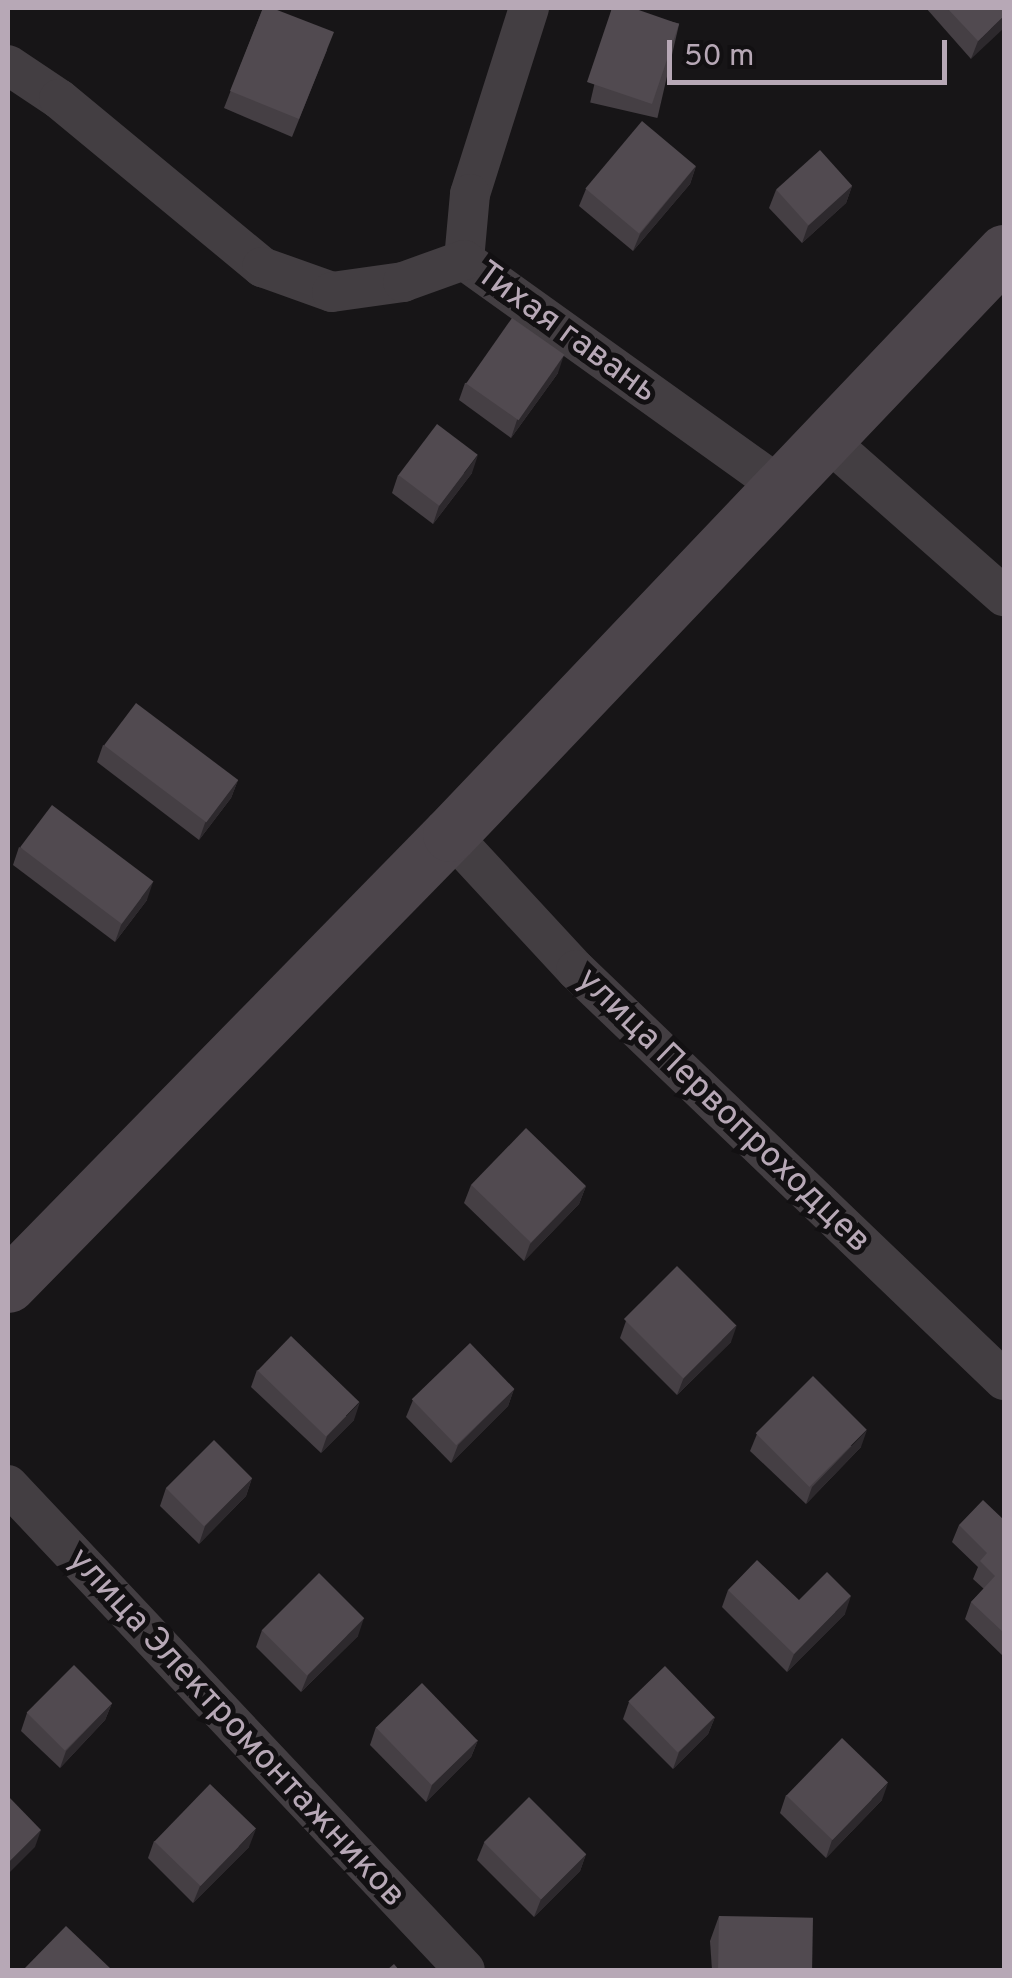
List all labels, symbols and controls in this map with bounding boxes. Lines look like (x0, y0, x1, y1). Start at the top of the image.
scale bar (672, 20, 952, 82)
text: 50 m (684, 39, 754, 76)
street label: Тихая гавань (467, 253, 665, 413)
street label: улица Первопроходцев (567, 960, 879, 1262)
street label: улица Электромонтажников (58, 1540, 414, 1916)

